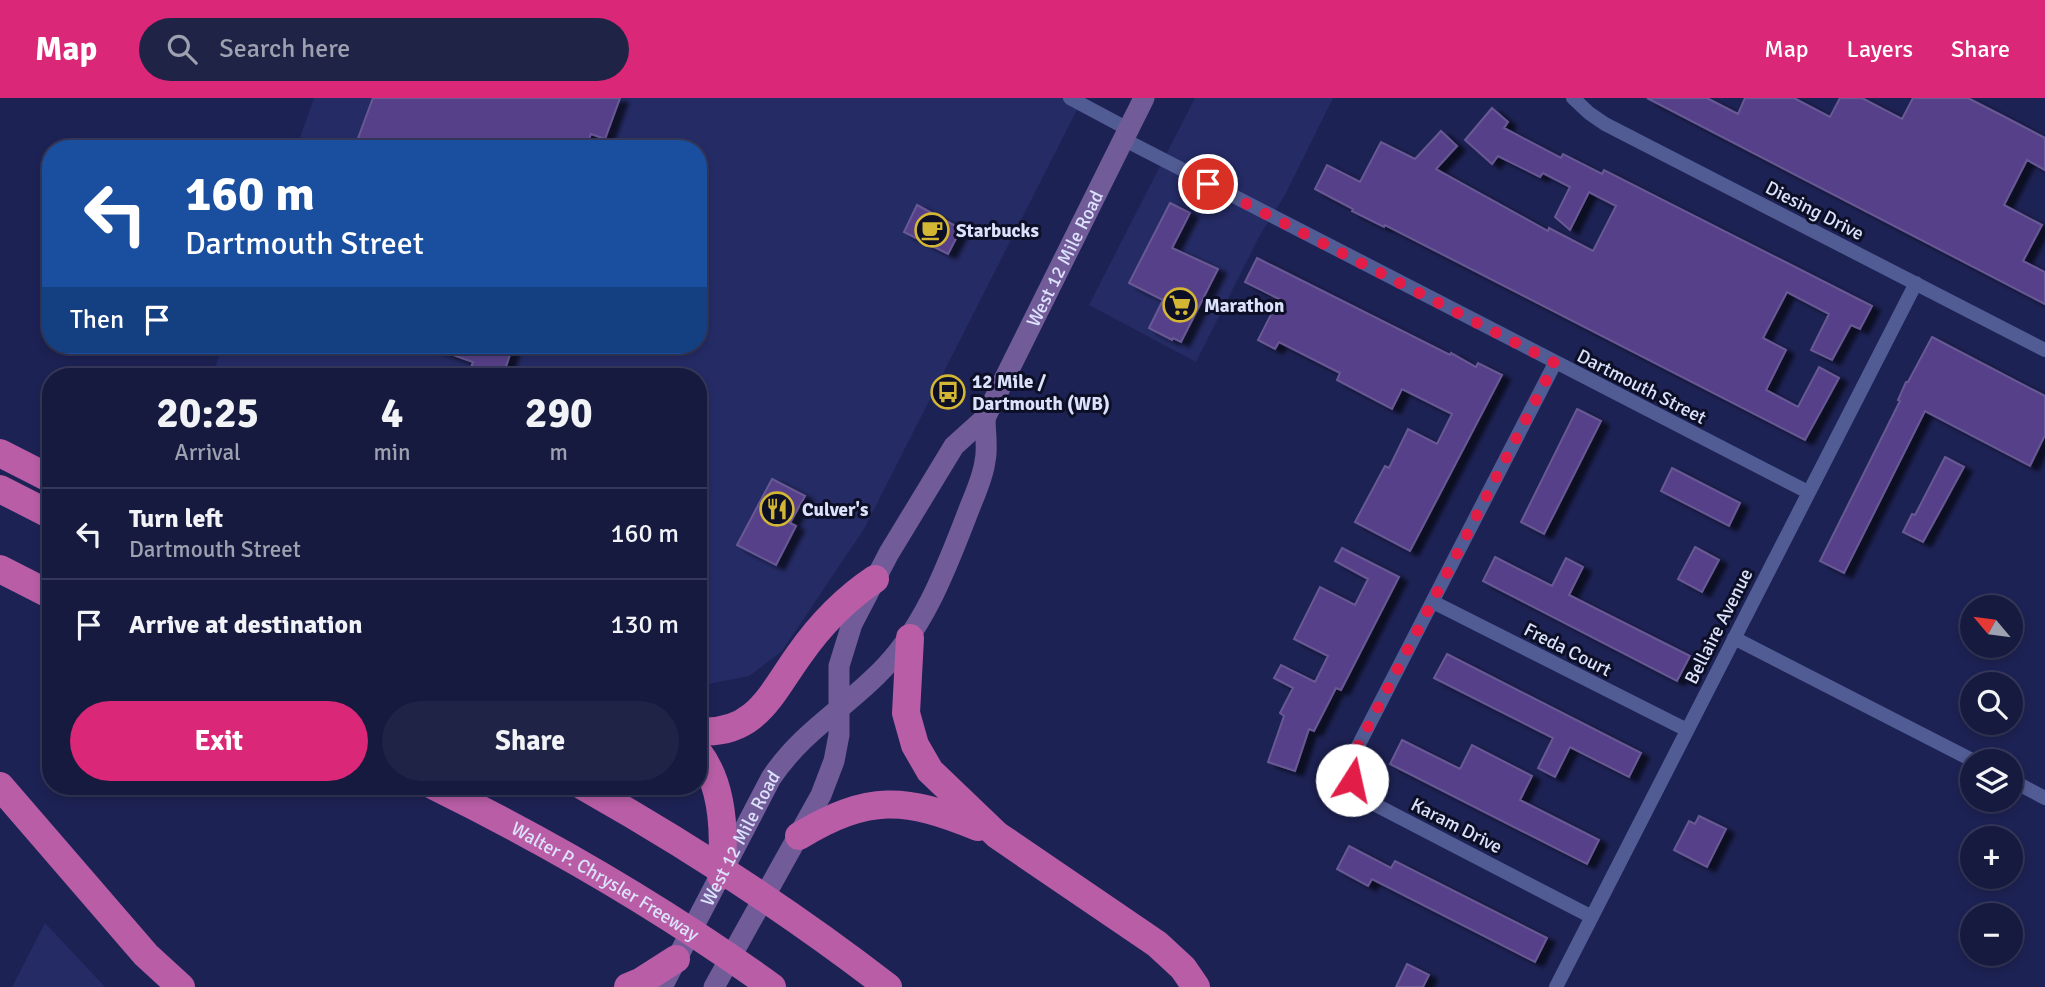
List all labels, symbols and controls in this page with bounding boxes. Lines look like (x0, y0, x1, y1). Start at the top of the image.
search box (139, 18, 629, 81)
text: Map (35, 29, 97, 70)
icon: search (163, 30, 201, 68)
text: Search here (219, 33, 350, 65)
text: Map (1764, 34, 1809, 64)
text: Layers (1847, 34, 1913, 64)
text: Share (1951, 34, 2010, 64)
pin (1178, 154, 1238, 214)
text: 160 m (185, 164, 315, 224)
icon: arrive (1189, 165, 1227, 203)
icon: left (70, 168, 161, 259)
street label: Diesing Drive (1761, 176, 1868, 246)
street label: West 12 Mile Road (1021, 187, 1109, 331)
cafe icon: Starbucks (913, 211, 951, 249)
place label: Starbucks (956, 219, 1039, 243)
text: Dartmouth Street (185, 224, 424, 263)
supermarket icon: Marathon (1161, 286, 1199, 324)
place label: Marathon (1204, 294, 1284, 318)
icon: arrive (138, 301, 176, 339)
text: Then (70, 304, 124, 336)
street label: Dartmouth Street (1573, 344, 1711, 430)
place label: 12 Mile / Dartmouth (WB) (972, 370, 1110, 416)
bus stop icon: 12 Mile / Dartmouth (WB) (929, 373, 967, 411)
text: 20:25 (156, 388, 259, 439)
text: 4 (381, 388, 403, 439)
text: 290 (525, 388, 593, 439)
text: Arrival (175, 438, 241, 467)
text: min (373, 438, 411, 467)
text: m (550, 438, 568, 467)
restaurant icon: Culver's (758, 490, 796, 528)
place label: Culver's (802, 498, 868, 522)
text: Turn left (129, 503, 223, 535)
icon: left (70, 515, 108, 553)
text: 160 m (610, 518, 679, 550)
text: Dartmouth Street (129, 535, 301, 564)
street label: Bellaire Avenue (1679, 565, 1758, 688)
north arrow (1960, 595, 2023, 658)
map controls (1960, 595, 2023, 966)
icon: arrive (70, 606, 108, 644)
text: Arrive at destination (129, 609, 362, 641)
text: 130 m (610, 609, 679, 641)
street label: Freda Court (1520, 618, 1616, 682)
button: search (1960, 672, 2023, 735)
button: Exit (70, 701, 368, 781)
button: Share (382, 701, 679, 781)
position arrow (1315, 743, 1389, 817)
button: layers (1960, 749, 2023, 812)
street label: West 12 Mile Road (695, 766, 786, 910)
street label: Karam Drive (1407, 793, 1506, 859)
street label: Walter P. Chrysler Freeway (507, 817, 704, 947)
button: + (1960, 826, 2023, 889)
button: − (1960, 903, 2023, 966)

